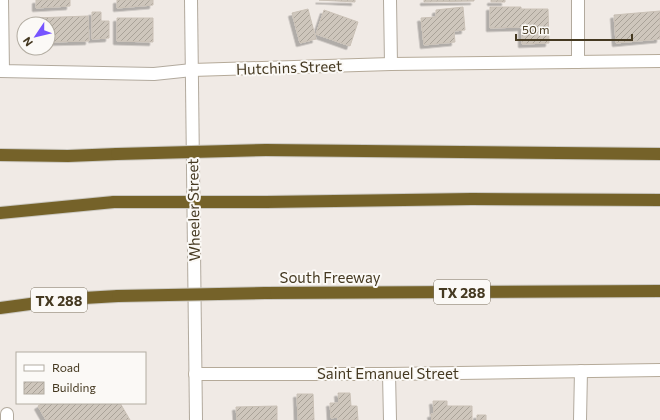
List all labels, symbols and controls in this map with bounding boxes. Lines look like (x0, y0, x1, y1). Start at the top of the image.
north arrow (16, 16, 56, 56)
scale bar (516, 16, 632, 42)
text: 50 m (522, 22, 550, 36)
text: N (20, 35, 35, 49)
street label: Hutchins Street (236, 56, 342, 78)
street label: Wheeler Street (183, 158, 203, 262)
street label: South Freeway (280, 268, 381, 286)
road number: TX 288 (434, 280, 490, 304)
road number: TX 288 (31, 288, 87, 312)
legend (16, 352, 146, 404)
text: Road (52, 360, 80, 374)
street label: Saint Emanuel Street (317, 364, 459, 382)
text: Building (52, 380, 96, 394)

